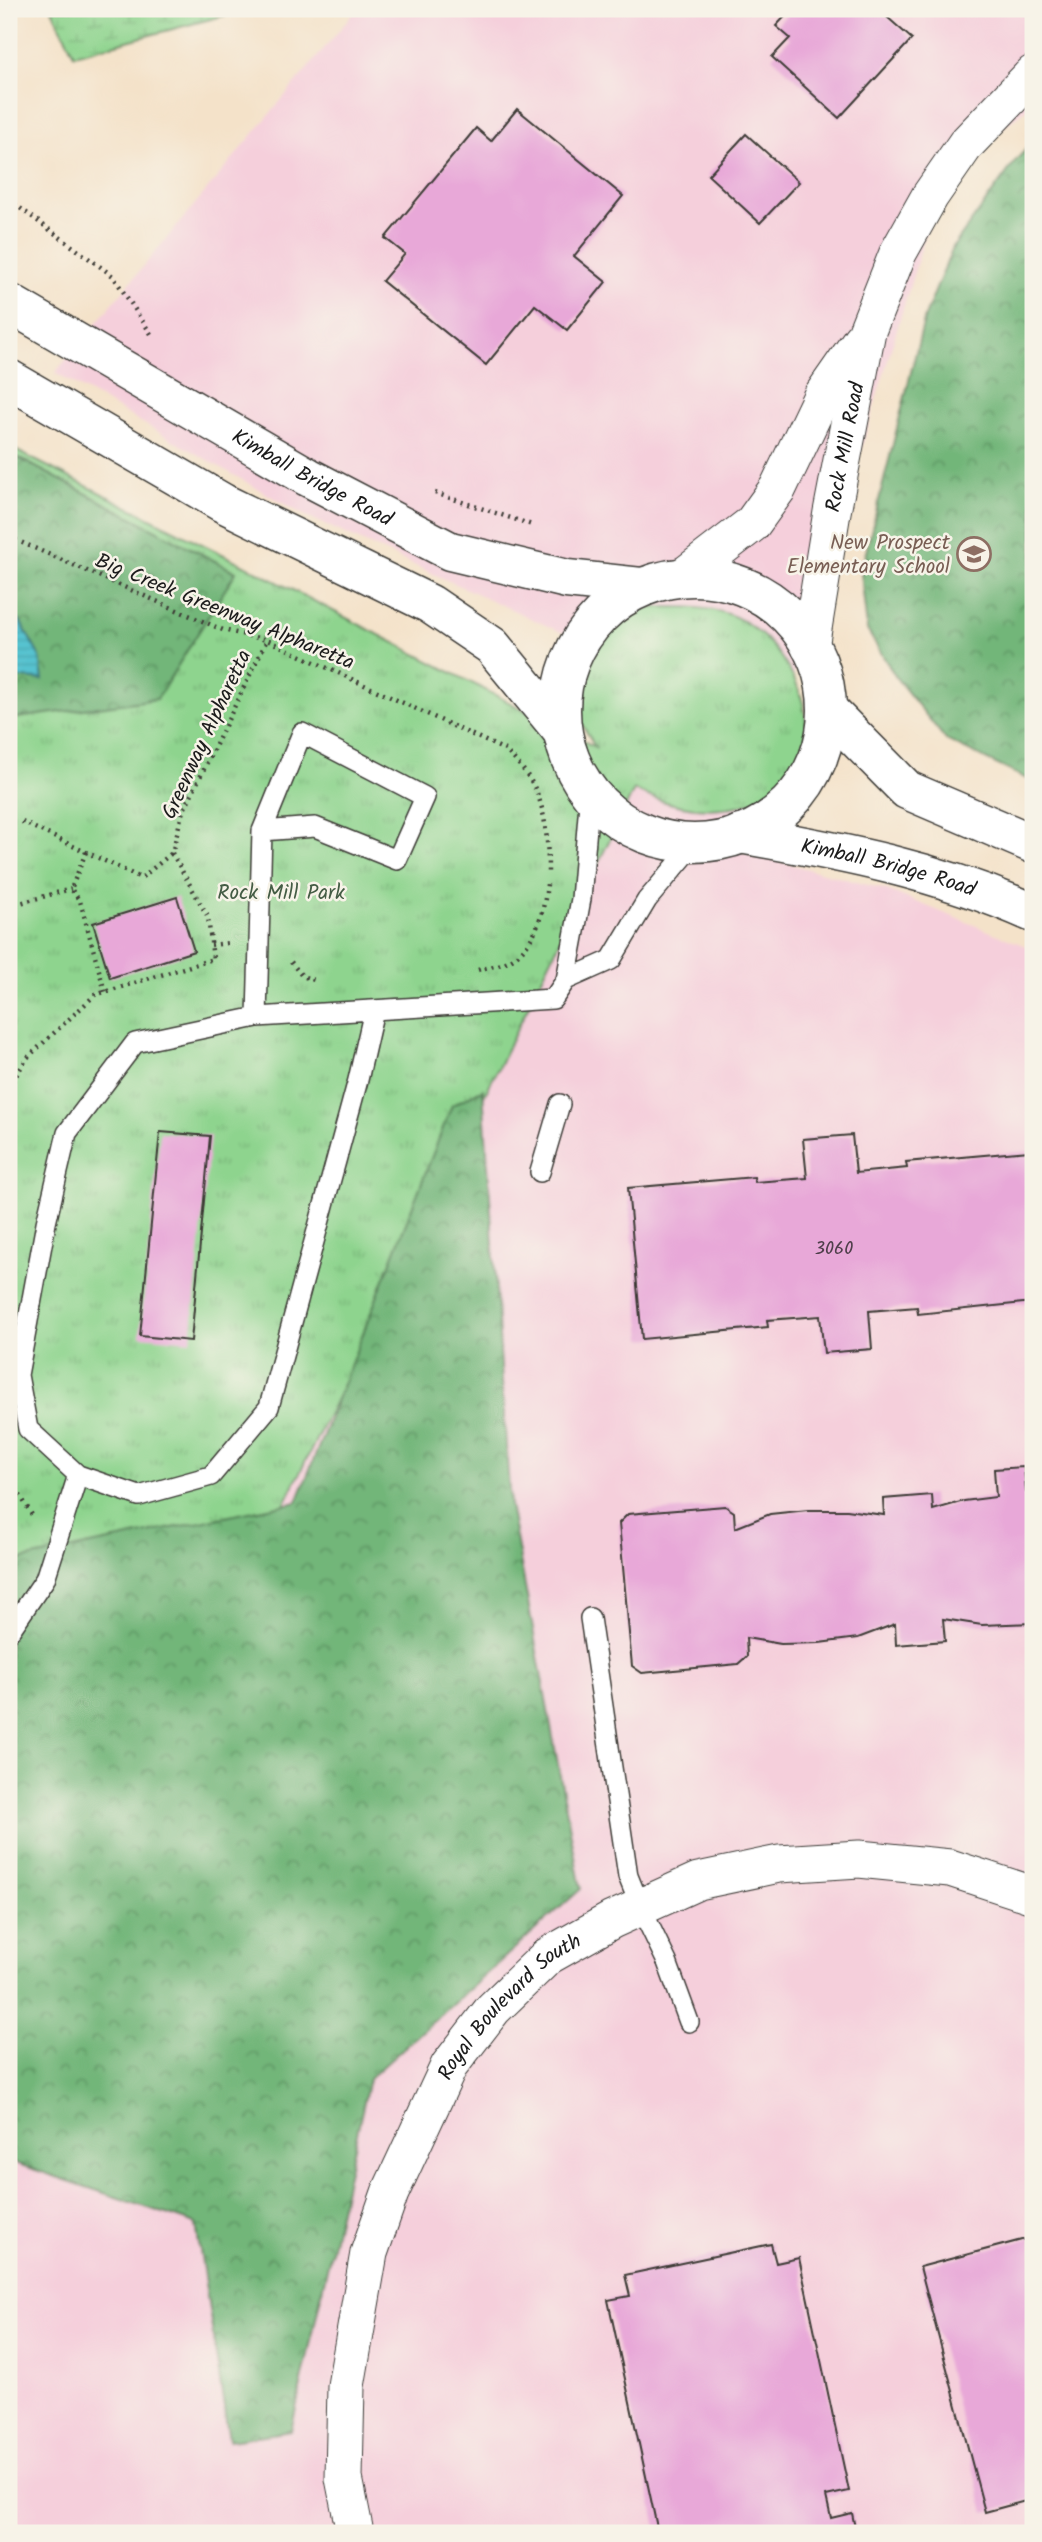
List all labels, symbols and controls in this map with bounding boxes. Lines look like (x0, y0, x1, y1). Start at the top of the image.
street label: Rock Mill Road (817, 379, 875, 515)
street label: Kimball Bridge Road (225, 421, 399, 537)
place label: New Prospect Elementary School (787, 527, 951, 584)
school or university icon: New Prospect Elementary School (955, 535, 993, 573)
street label: Big Creek Greenway Alpharetta (90, 545, 359, 680)
street label: Greenway Alpharetta (154, 644, 261, 825)
street label: Kimball Bridge Road (798, 830, 980, 907)
park label: Rock Mill Park (217, 877, 345, 910)
house number: 3060 (815, 1235, 853, 1264)
street label: Royal Boulevard South (430, 1925, 588, 2086)

